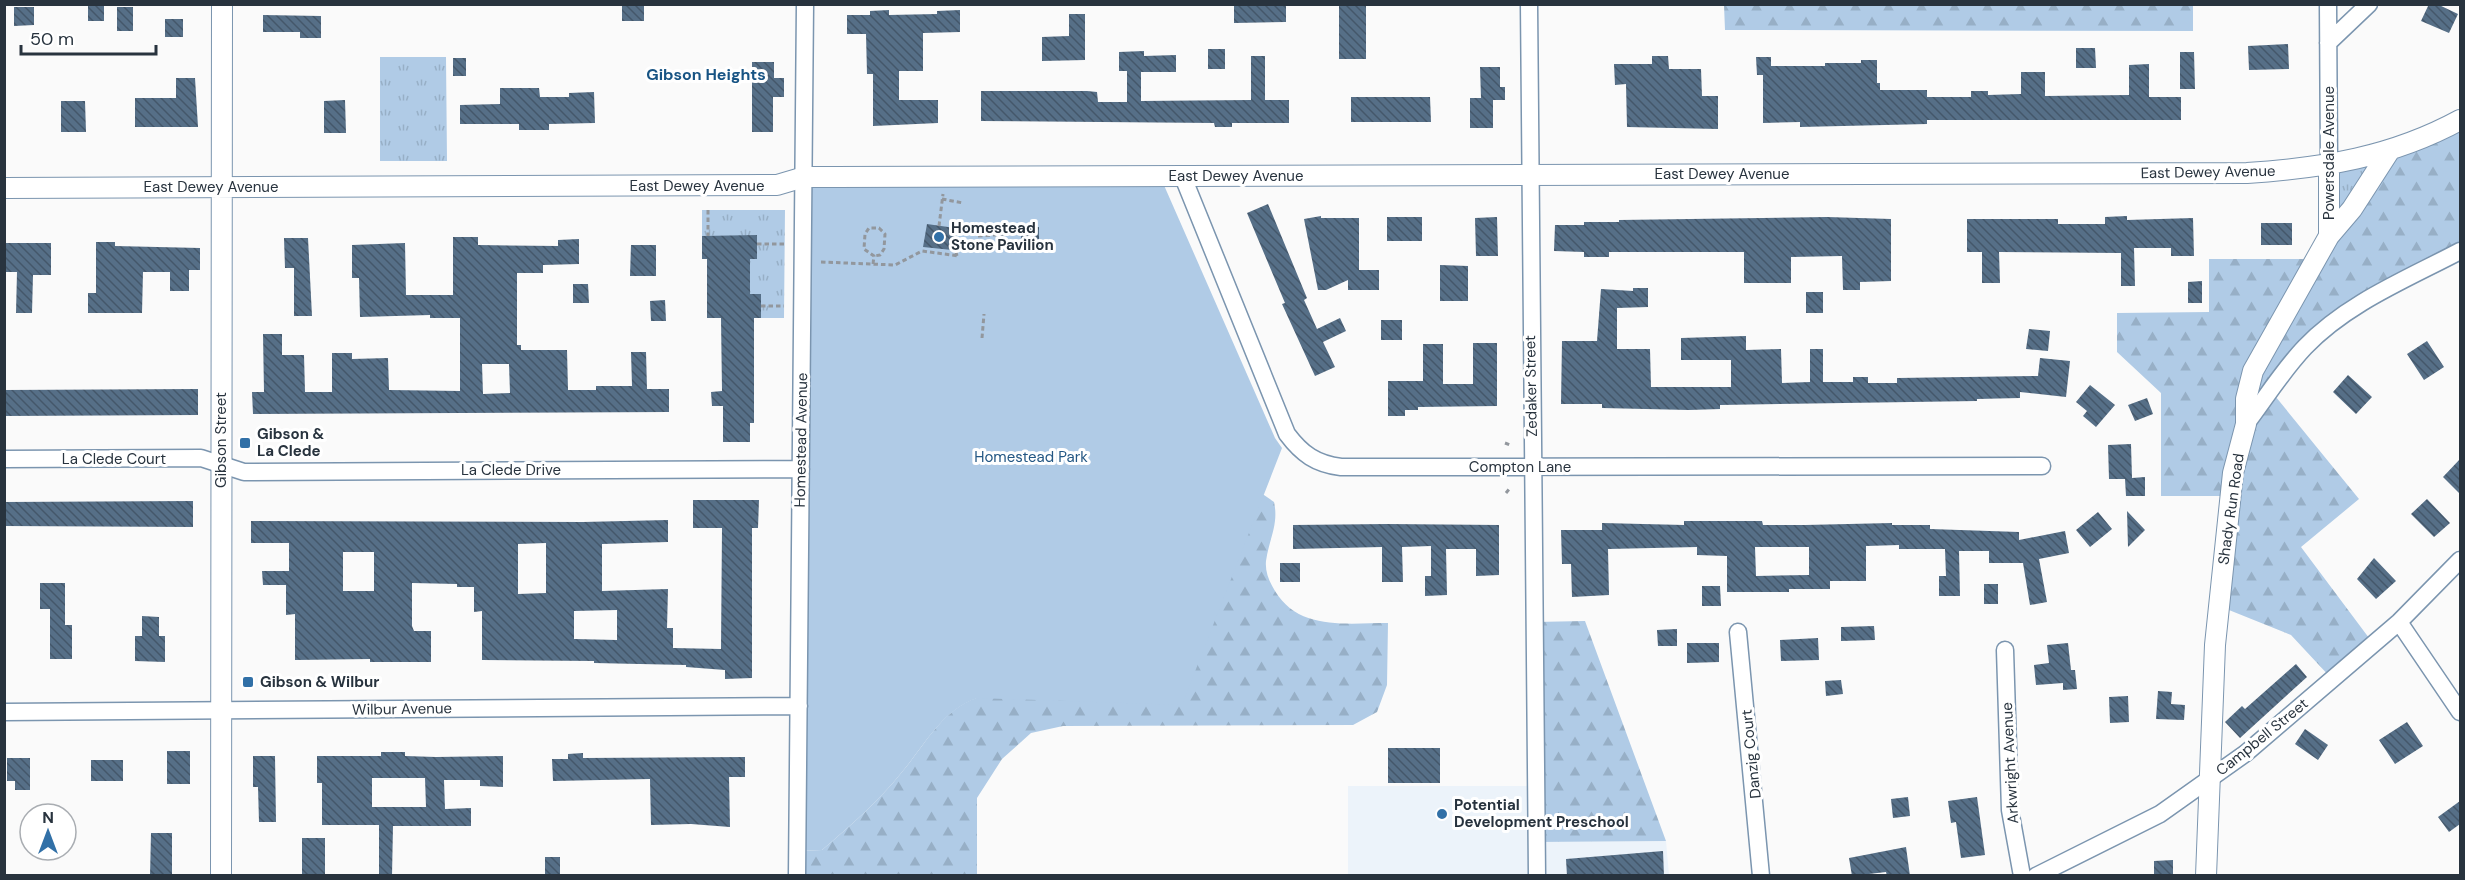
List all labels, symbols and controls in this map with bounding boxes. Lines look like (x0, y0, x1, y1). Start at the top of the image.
scale bar (21, 18, 156, 56)
text: 50 m (30, 27, 74, 51)
district label: Gibson Heights (646, 64, 766, 85)
street label: Powersdale Avenue (2319, 86, 2339, 220)
street label: East Dewey Avenue (2140, 161, 2276, 183)
street label: East Dewey Avenue (1655, 164, 1789, 184)
street label: East Dewey Avenue (1169, 166, 1303, 186)
street label: East Dewey Avenue (630, 176, 764, 196)
street label: East Dewey Avenue (144, 177, 278, 197)
place label: Homestead Stone Pavilion (951, 218, 1054, 255)
marker: Homestead Stone Pavilion (932, 230, 946, 244)
street label: Zedaker Street (1520, 335, 1542, 437)
street label: Homestead Avenue (790, 372, 812, 508)
street label: Gibson Street (211, 392, 231, 488)
place label: Gibson & La Clede (257, 424, 325, 461)
marker: Gibson & La Clede (238, 436, 252, 450)
park label: Homestead Park (974, 447, 1088, 467)
street label: La Clede Court (62, 449, 166, 469)
street label: Shady Run Road (2213, 452, 2249, 566)
street label: Compton Lane (1469, 457, 1571, 477)
street label: La Clede Drive (461, 460, 561, 480)
place label: Gibson & Wilbur (260, 672, 379, 692)
marker: Gibson & Wilbur (241, 675, 255, 689)
street label: Campbell Street (2212, 694, 2312, 780)
street label: Wilbur Avenue (352, 698, 452, 720)
street label: Arkwright Avenue (1997, 702, 2023, 824)
street label: Danzig Court (1736, 708, 1766, 800)
place label: Potential Development Preschool (1454, 795, 1629, 832)
north arrow (18, 802, 78, 862)
text: N (42, 807, 54, 828)
marker: Potential Development Preschool (1435, 807, 1449, 821)

